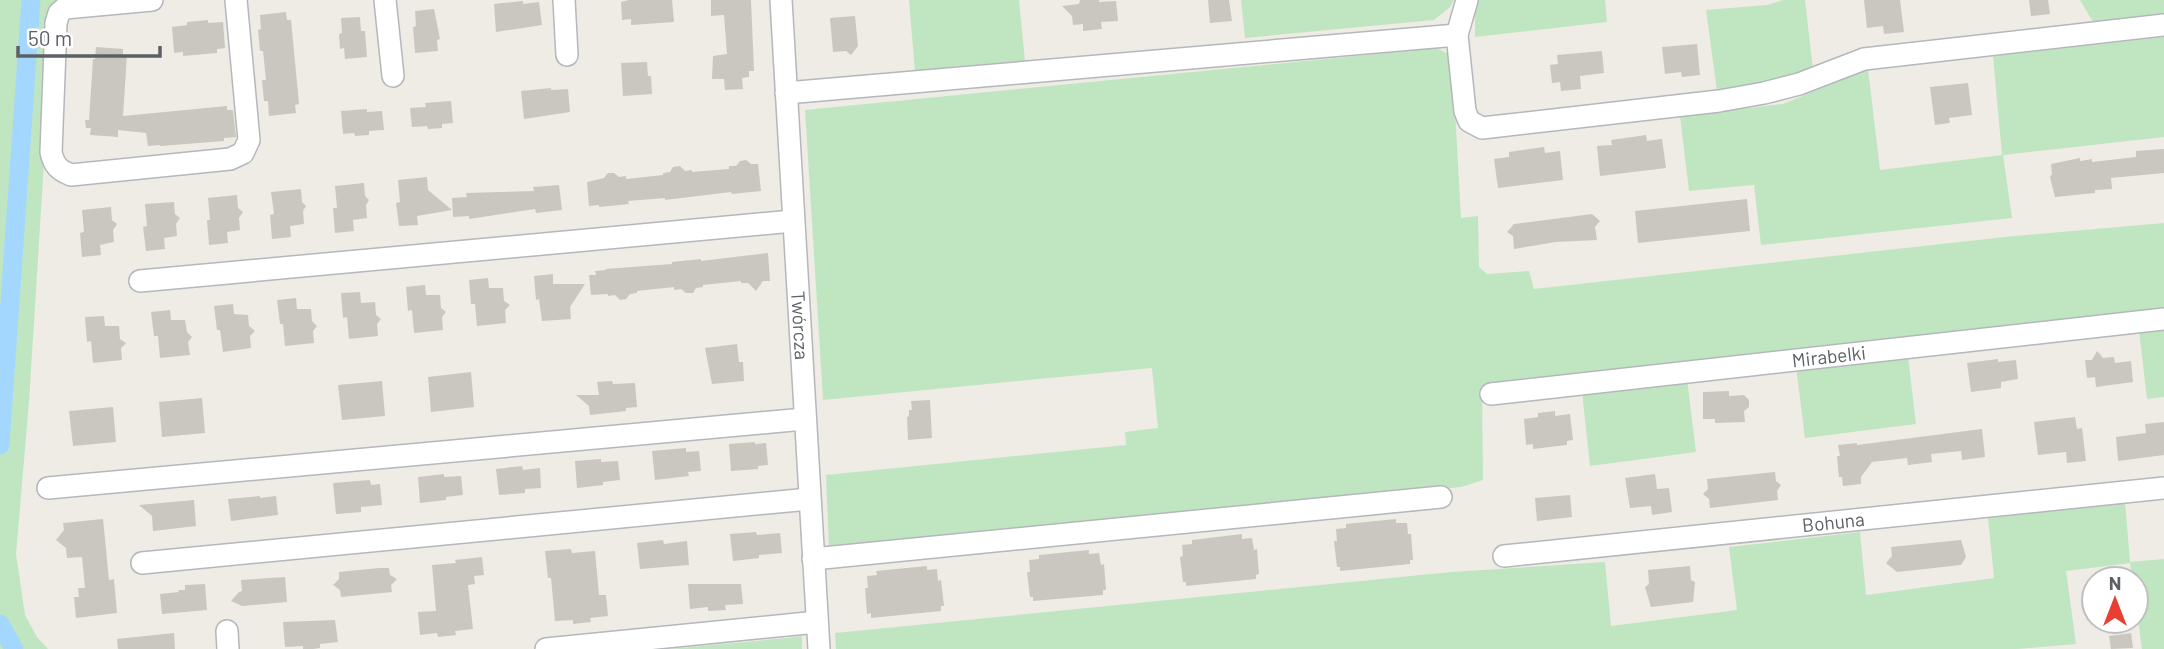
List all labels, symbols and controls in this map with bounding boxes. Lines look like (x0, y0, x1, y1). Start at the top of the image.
scale bar (18, 14, 159, 58)
text: 50 m (28, 25, 72, 50)
street label: Twórcza (787, 290, 814, 360)
street label: Mirabelki (1791, 340, 1867, 371)
street label: Bohuna (1801, 507, 1866, 536)
north arrow (2080, 565, 2150, 635)
text: N (2109, 571, 2121, 594)

